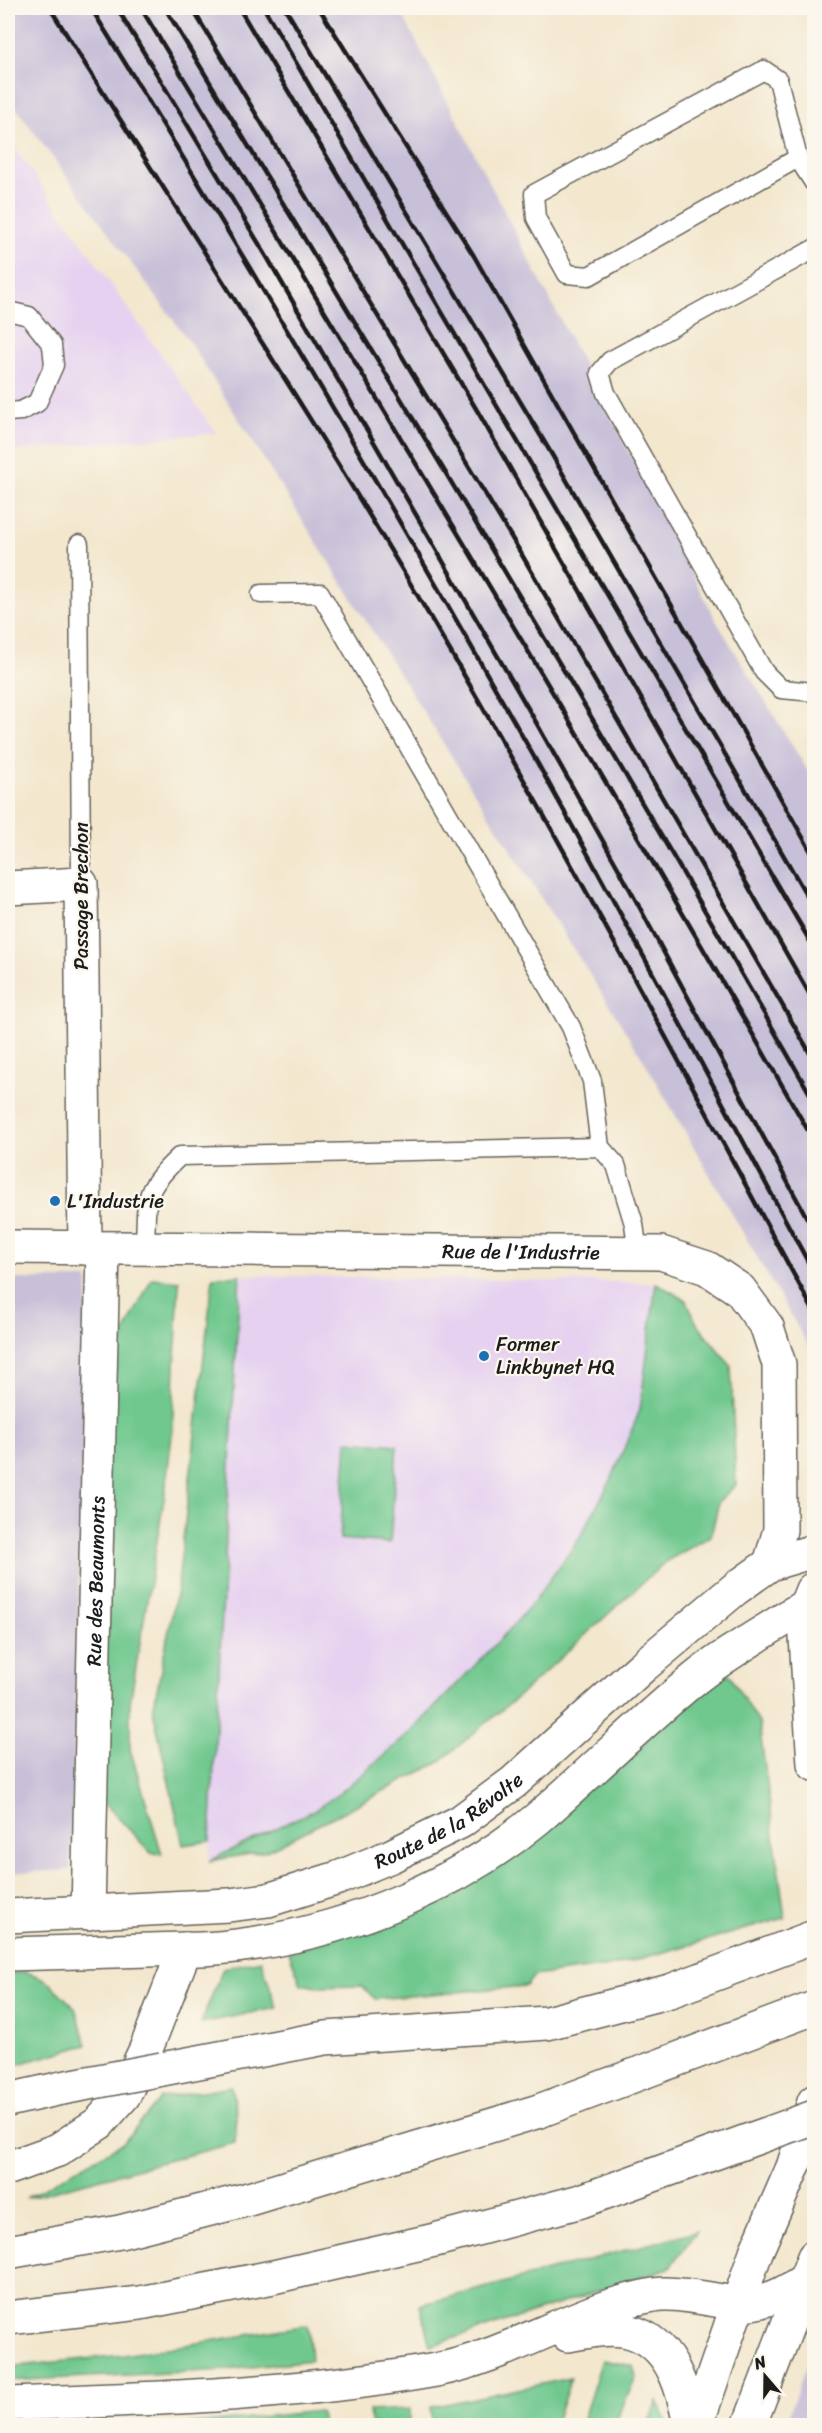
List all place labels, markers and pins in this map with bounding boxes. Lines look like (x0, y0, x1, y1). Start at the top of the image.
place label: L'Industrie (67, 1184, 164, 1219)
marker: L'Industrie (48, 1194, 62, 1208)
place label: Former Linkbynet HQ (496, 1327, 615, 1385)
marker: Former Linkbynet HQ (477, 1349, 491, 1363)

